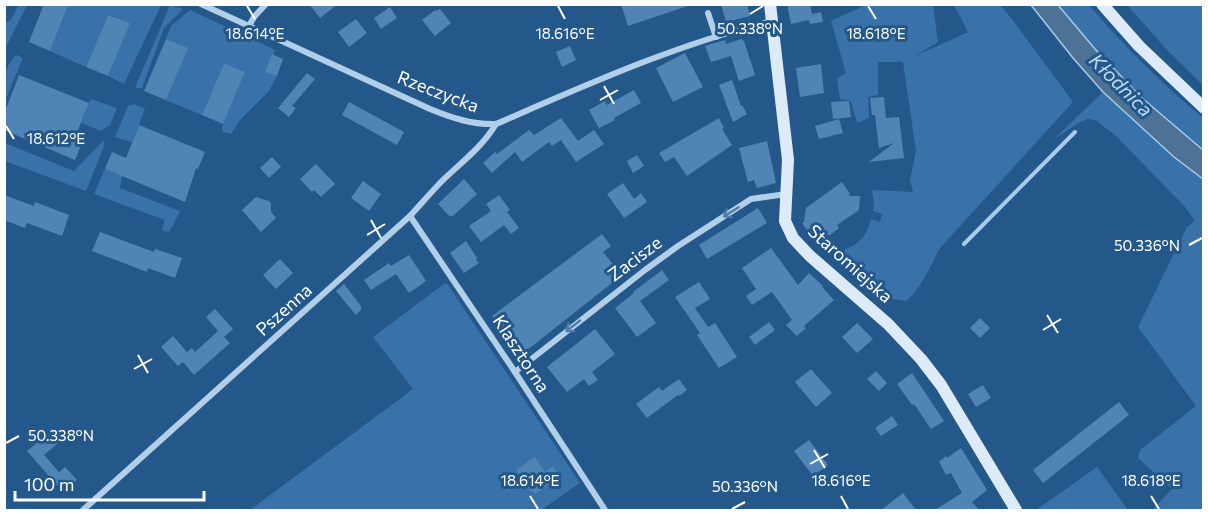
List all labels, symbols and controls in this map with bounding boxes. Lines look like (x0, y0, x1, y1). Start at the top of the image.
text: 50.338°N (717, 19, 783, 37)
text: 18.614°E (226, 24, 285, 42)
text: 18.616°E (535, 24, 595, 42)
text: 18.618°E (846, 24, 906, 42)
water label: Kłodnica (1085, 48, 1158, 121)
street label: Rzeczycka (395, 65, 482, 117)
text: 18.612°E (27, 129, 85, 147)
one-way arrow (723, 206, 740, 218)
street label: Staromiejska (804, 219, 898, 307)
street label: Zacisze (603, 231, 666, 286)
text: 50.336°N (1114, 236, 1180, 254)
street label: Pszenna (251, 278, 316, 340)
street label: Klasztorna (489, 311, 555, 396)
one-way arrow (566, 319, 582, 332)
text: 50.338°N (28, 426, 94, 444)
scale bar (15, 464, 204, 502)
text: 18.614°E (501, 471, 560, 489)
text: 18.616°E (811, 471, 871, 489)
text: 18.618°E (1121, 471, 1181, 489)
text: 100 m (24, 473, 74, 495)
text: 50.336°N (712, 477, 778, 495)

